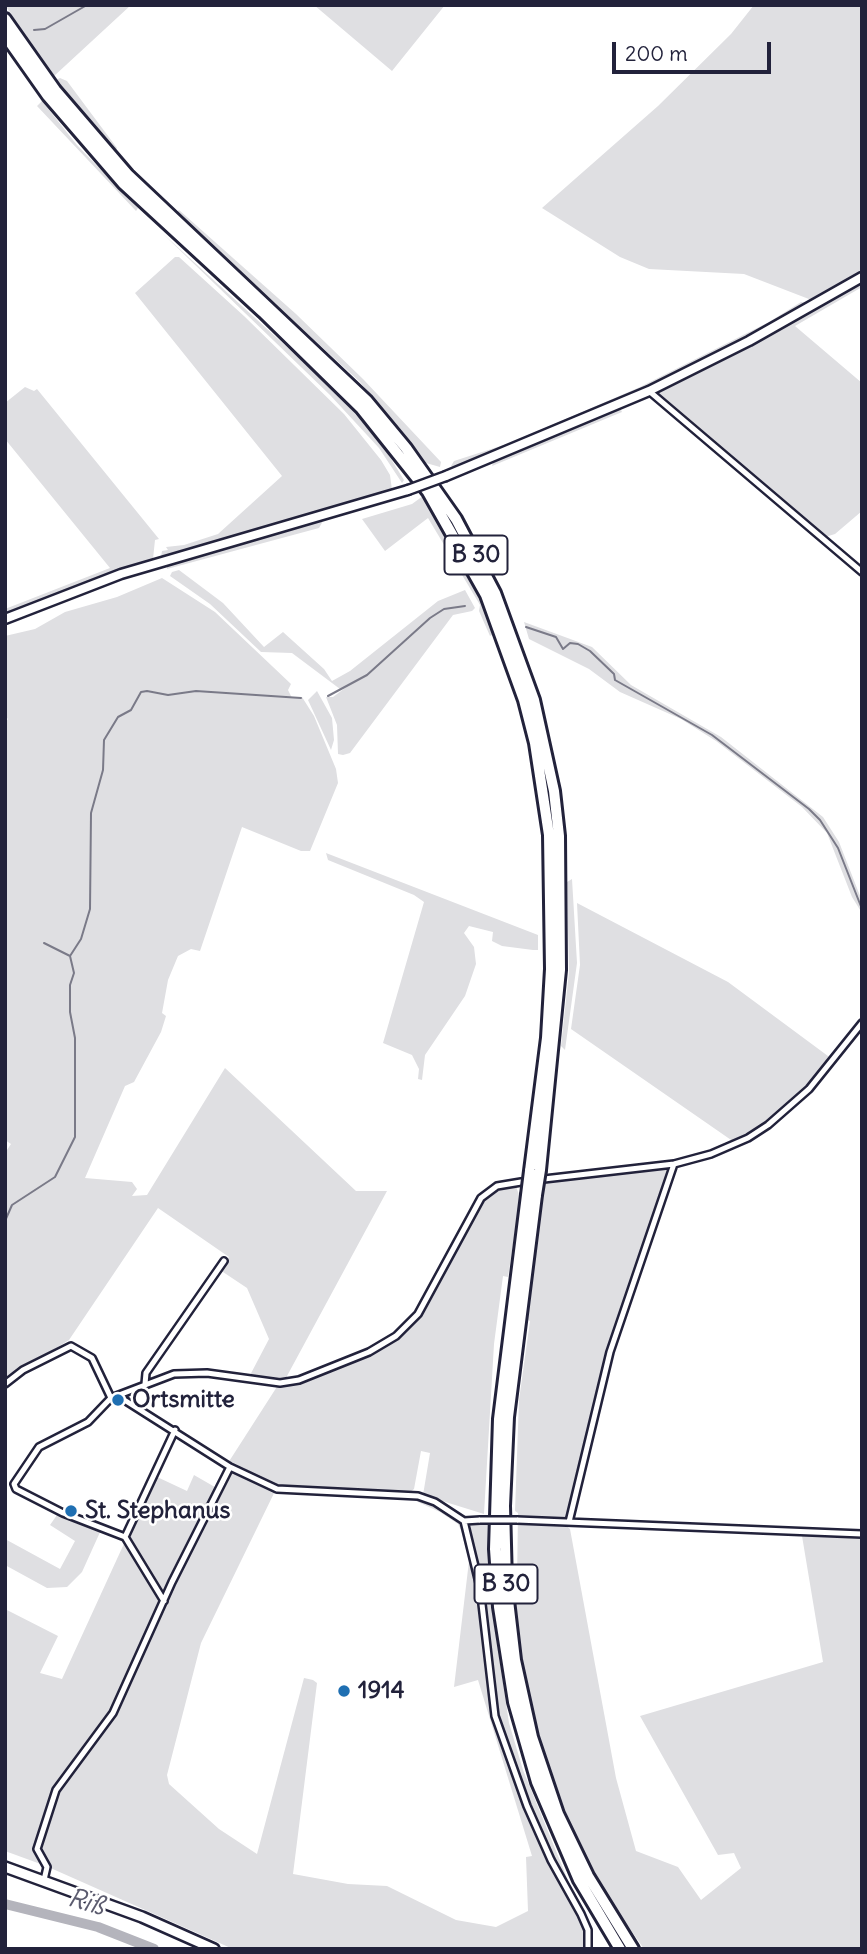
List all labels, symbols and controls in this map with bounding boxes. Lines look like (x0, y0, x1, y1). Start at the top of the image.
scale bar (615, 28, 774, 72)
text: 200 m (625, 40, 688, 67)
road number: B 30 (444, 536, 508, 575)
place label: Ortsmitte (132, 1386, 235, 1414)
marker: Ortsmitte (110, 1392, 126, 1408)
place label: St. Stephanus (85, 1497, 230, 1525)
marker: St. Stephanus (63, 1503, 79, 1519)
road number: B 30 (475, 1564, 538, 1604)
place label: 1914 (358, 1677, 405, 1705)
marker: 1914 (336, 1683, 352, 1699)
water label: Riß (64, 1883, 108, 1923)

